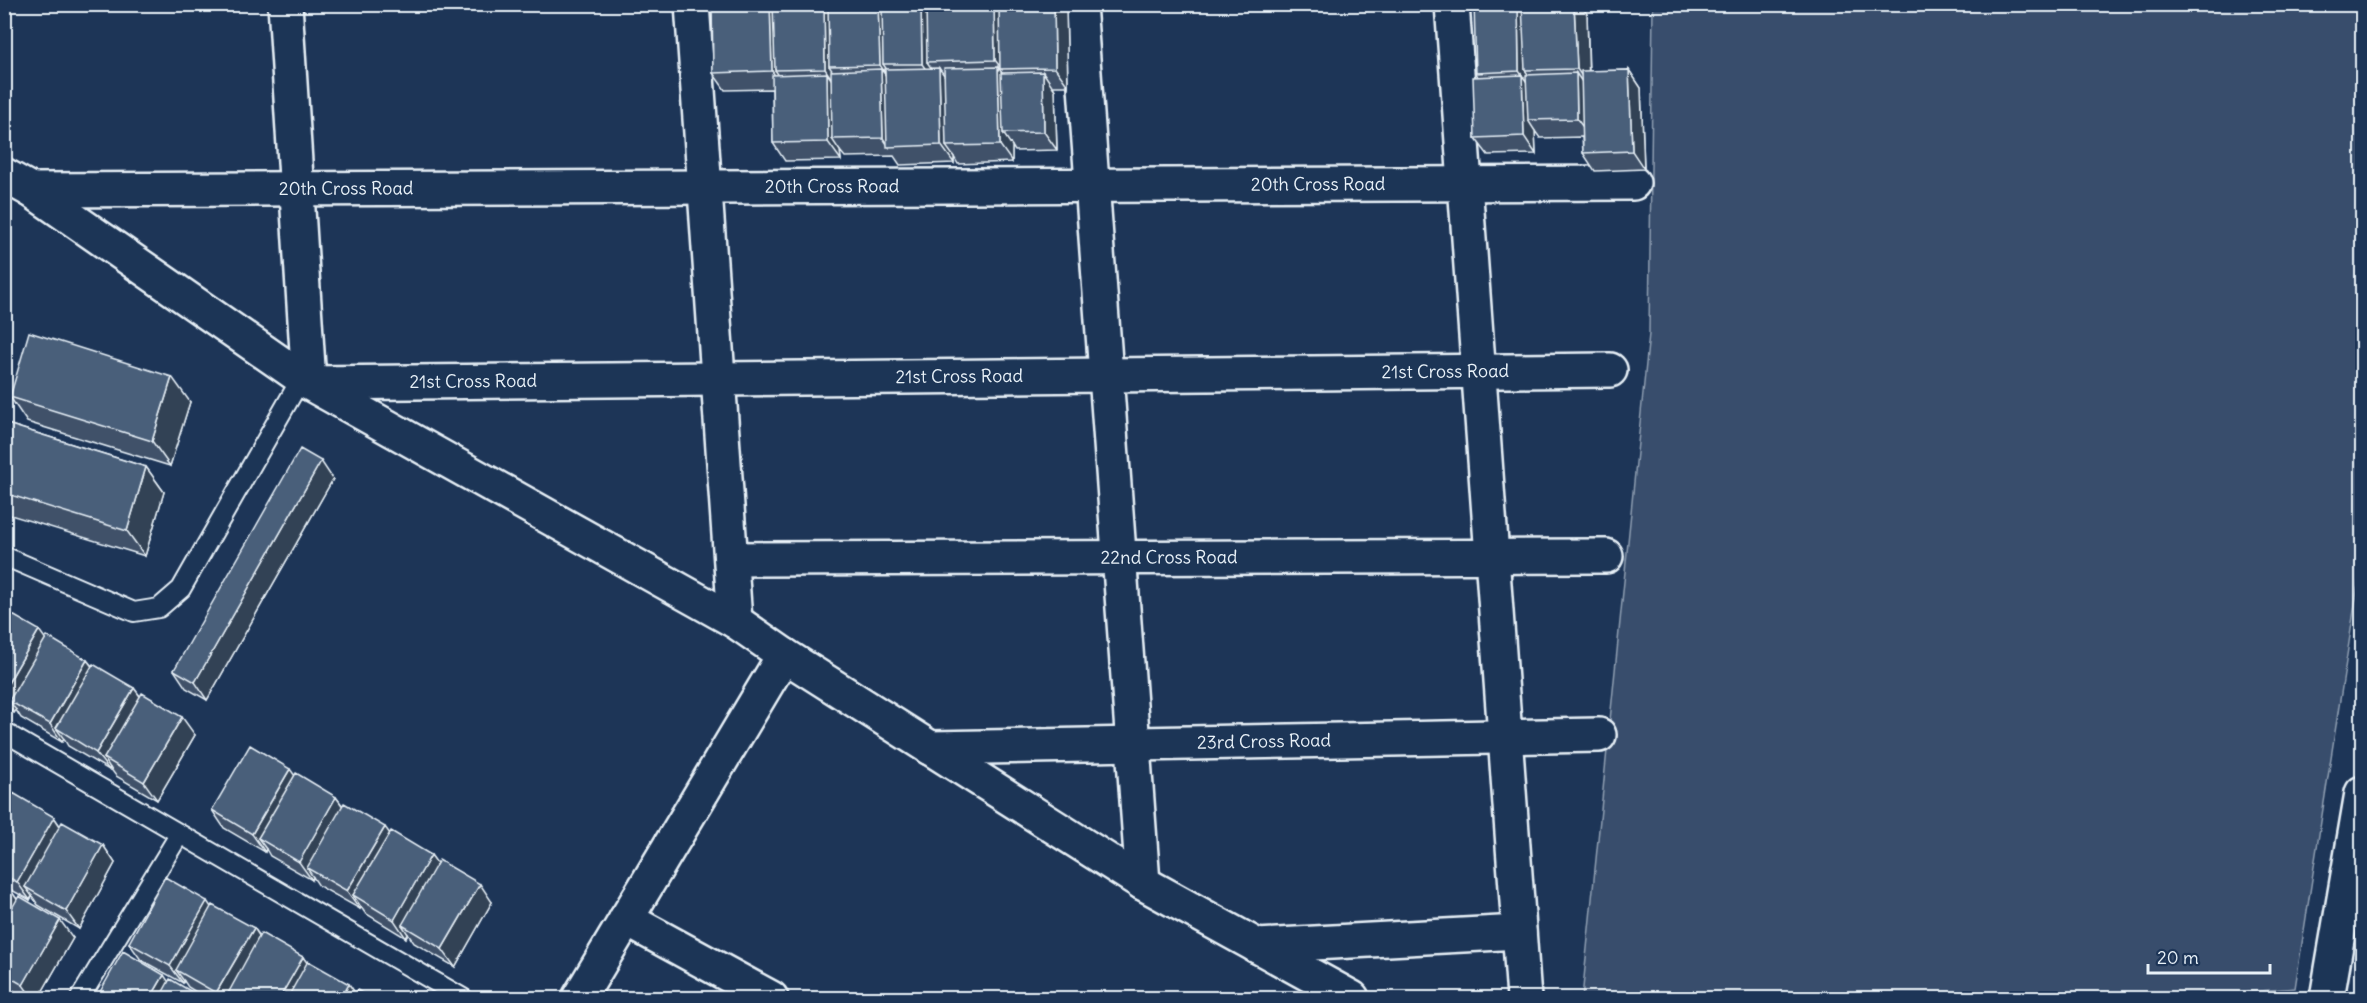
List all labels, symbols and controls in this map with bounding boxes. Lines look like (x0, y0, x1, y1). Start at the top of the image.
street label: 20th Cross Road (1251, 172, 1386, 196)
street label: 20th Cross Road (765, 174, 900, 198)
street label: 20th Cross Road (279, 176, 414, 200)
street label: 21st Cross Road (1381, 359, 1510, 383)
street label: 21st Cross Road (895, 364, 1024, 388)
street label: 21st Cross Road (409, 369, 538, 393)
street label: 22nd Cross Road (1100, 545, 1238, 569)
street label: 23rd Cross Road (1197, 728, 1332, 754)
scale bar (2148, 937, 2270, 975)
text: 20 m (2157, 946, 2199, 969)

